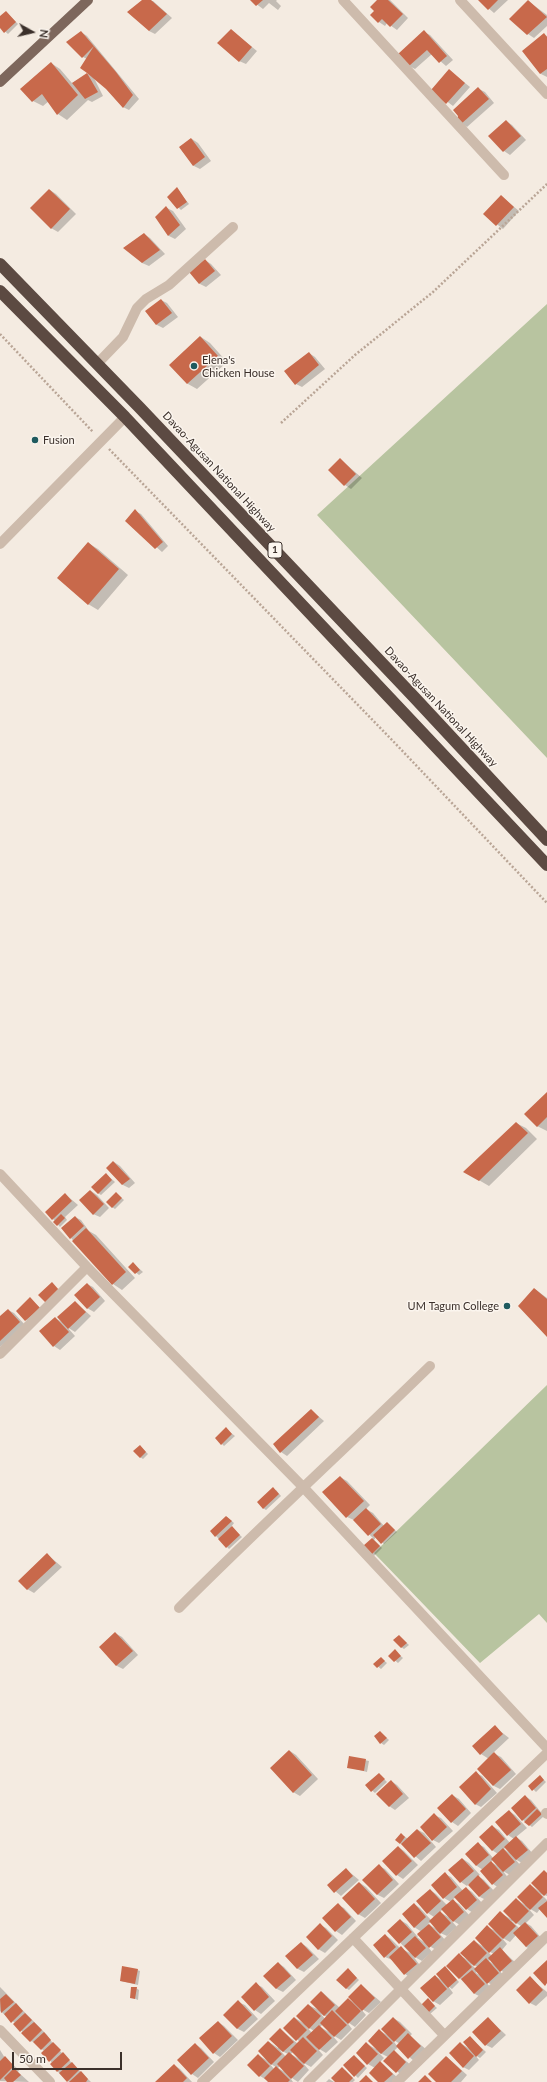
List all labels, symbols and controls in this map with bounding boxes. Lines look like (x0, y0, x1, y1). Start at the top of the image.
north arrow (12, 12, 52, 52)
text: N (37, 29, 51, 39)
place label: Elena's Chicken House (202, 353, 275, 379)
marker: Elena's Chicken House (189, 361, 199, 371)
street label: Davao-Agusan National Highway (160, 409, 278, 535)
place label: Fusion (43, 433, 75, 447)
marker: Fusion (30, 435, 40, 445)
road number: 1 (268, 542, 282, 558)
street label: Davao-Agusan National Highway (382, 644, 500, 770)
place label: UM Tagum College (408, 1299, 499, 1313)
marker: UM Tagum College (502, 1301, 512, 1311)
scale bar (14, 2044, 124, 2070)
text: 50 m (19, 2051, 46, 2066)

